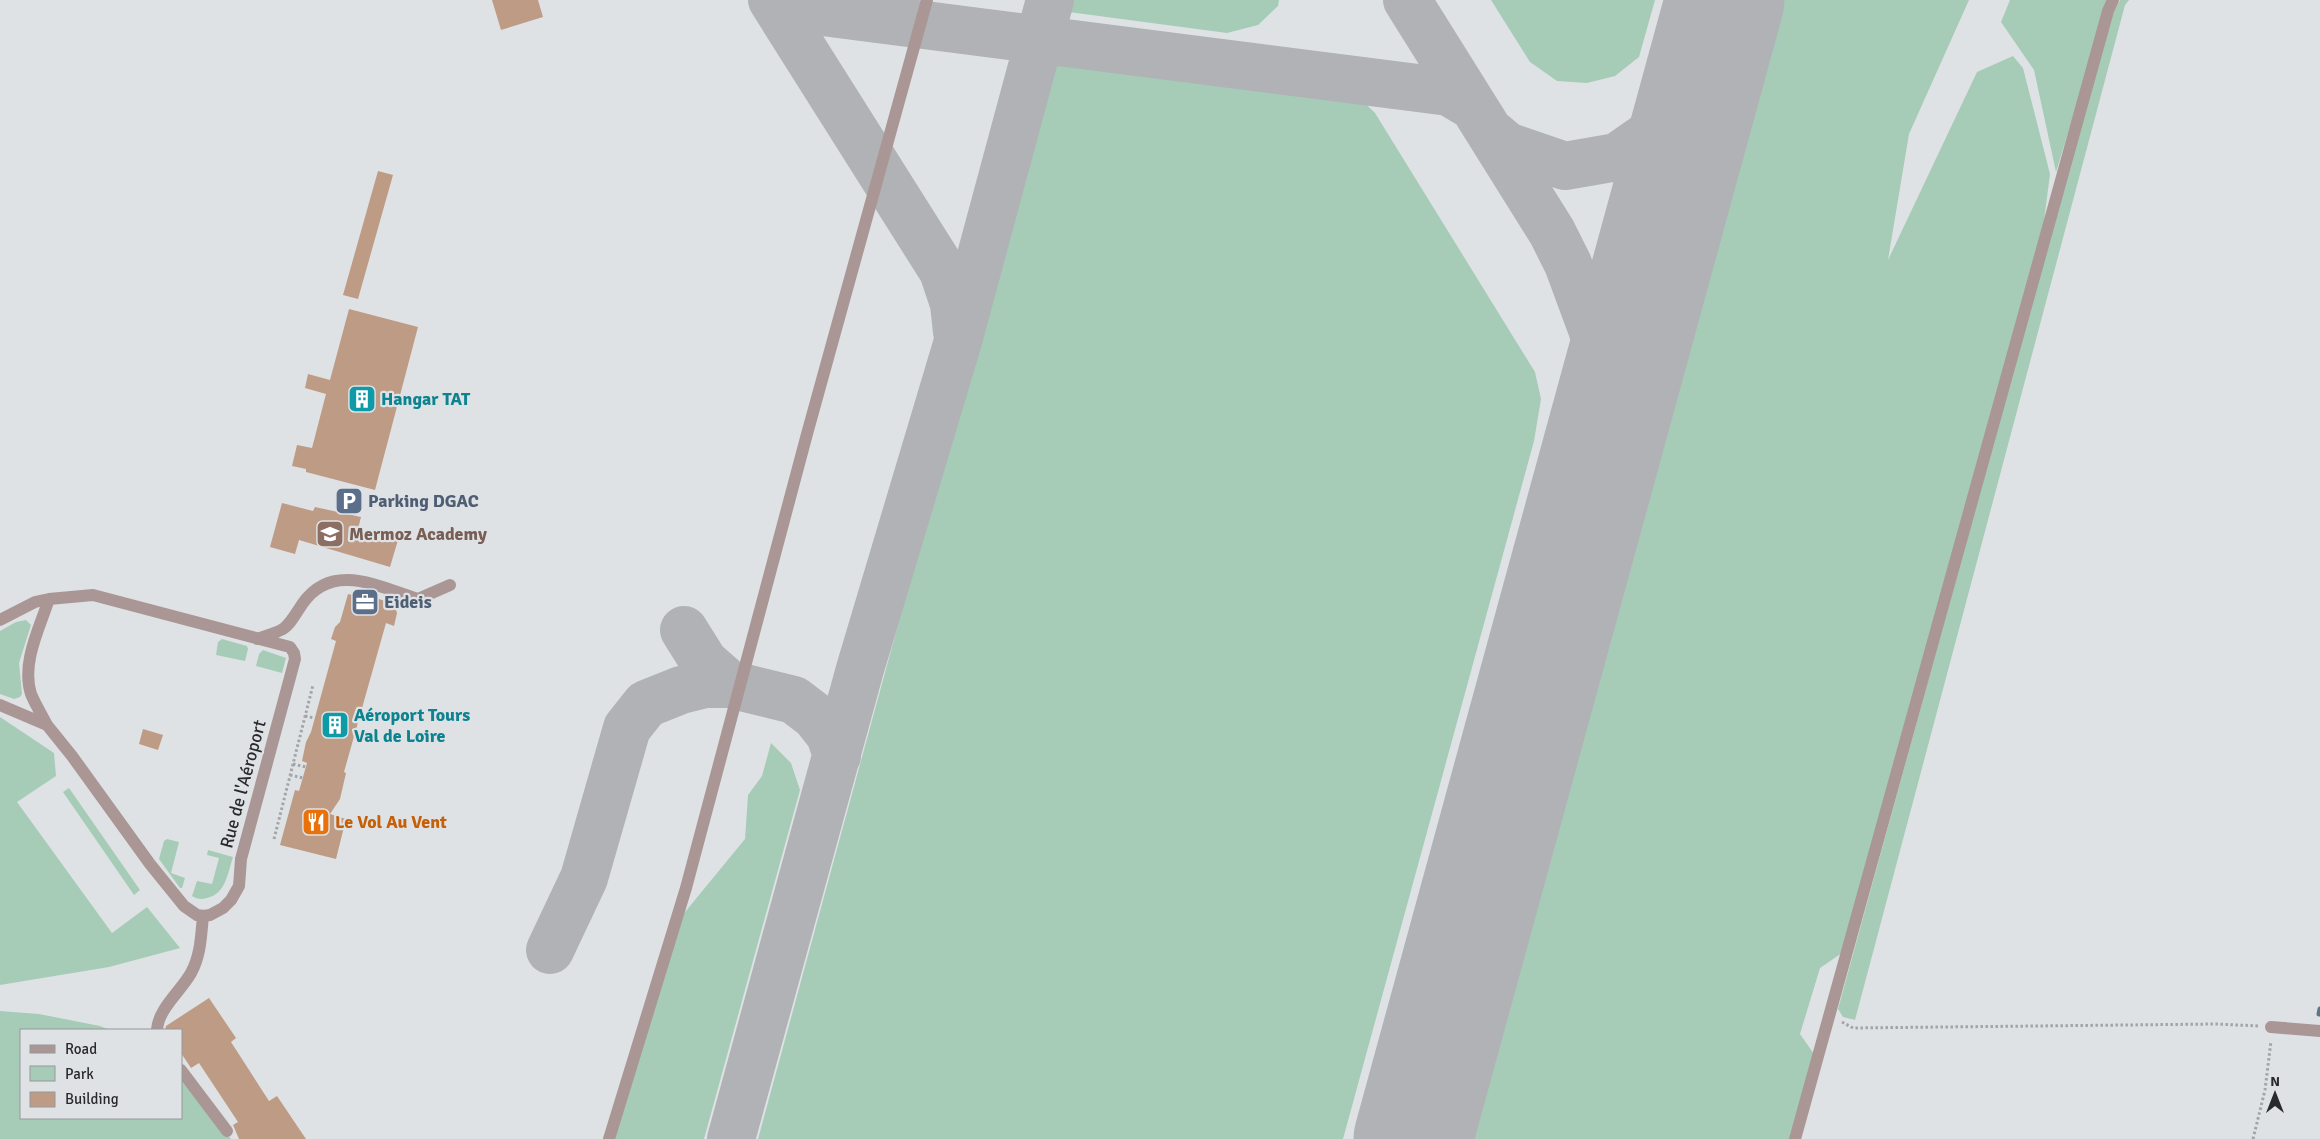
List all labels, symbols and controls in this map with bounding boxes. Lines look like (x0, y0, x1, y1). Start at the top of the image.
building icon: Hangar TAT (347, 384, 377, 414)
place label: Hangar TAT (381, 388, 471, 410)
parking icon: Parking DGAC (334, 486, 364, 516)
place label: Parking DGAC (368, 490, 479, 512)
school or university icon: Mermoz Academy (315, 519, 345, 549)
place label: Mermoz Academy (349, 523, 487, 545)
office icon: Eideis (350, 587, 380, 617)
place label: Eideis (384, 591, 432, 613)
place label: Aéroport Tours Val de Loire (354, 704, 470, 747)
building icon: Aéroport Tours Val de Loire (320, 710, 350, 740)
street label: Rue de l'Aéroport (215, 717, 271, 851)
restaurant icon: Le Vol Au Vent (301, 807, 331, 837)
place label: Le Vol Au Vent (335, 811, 447, 833)
legend (20, 1029, 182, 1119)
text: Road (65, 1040, 97, 1058)
text: Park (65, 1065, 94, 1083)
north arrow (2250, 1069, 2300, 1119)
text: N (2270, 1073, 2280, 1090)
text: Building (65, 1090, 119, 1108)

